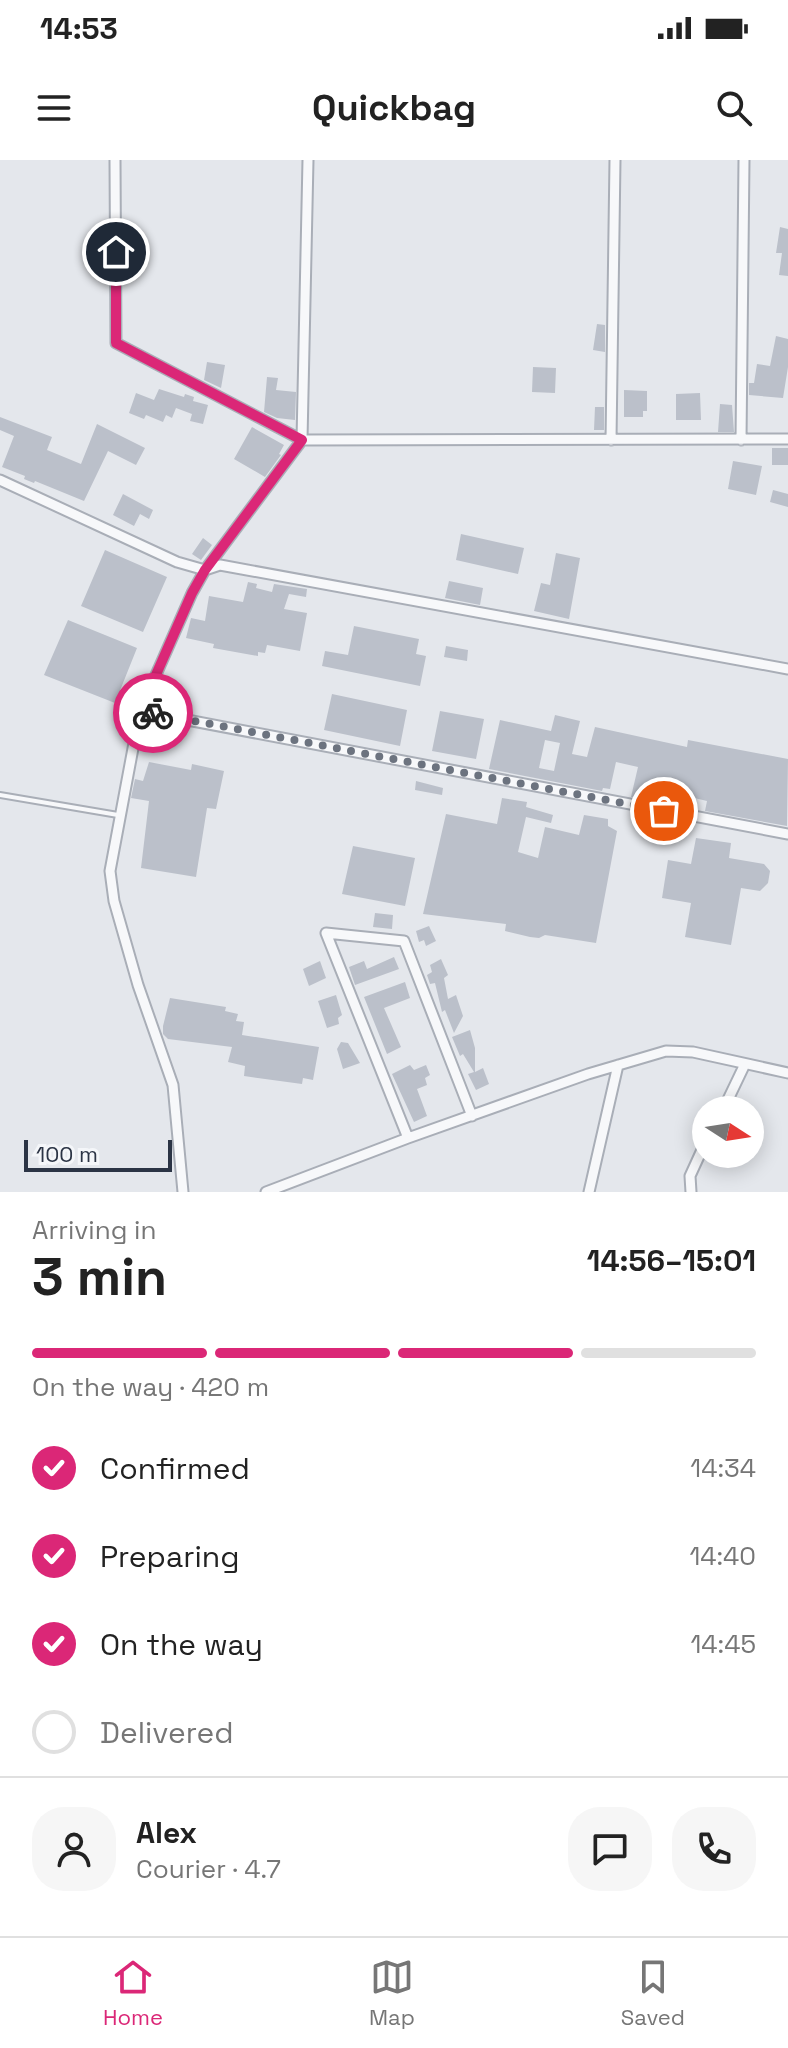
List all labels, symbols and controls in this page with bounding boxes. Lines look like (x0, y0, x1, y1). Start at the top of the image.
text: 14:53 (40, 9, 118, 48)
text: Quickbag (312, 85, 476, 131)
icon: menu (32, 86, 76, 130)
icon: search (712, 86, 756, 130)
pin (82, 218, 150, 286)
icon: home (94, 230, 138, 274)
courier (113, 673, 193, 753)
icon: bike (131, 691, 175, 735)
pin (630, 777, 698, 845)
icon: bag (642, 789, 686, 833)
north arrow (692, 1096, 764, 1168)
map controls (692, 1096, 764, 1168)
scale bar (24, 1136, 172, 1172)
text: 100 m (36, 1140, 98, 1168)
text: Arriving in (32, 1213, 156, 1247)
text: 14:56–15:01 (587, 1241, 756, 1280)
text: 3 min (32, 1244, 167, 1310)
text: On the way · 420 m (32, 1370, 269, 1404)
icon: check (32, 1446, 76, 1490)
text: Confirmed (100, 1449, 250, 1488)
text: 14:34 (690, 1451, 756, 1485)
icon: check (32, 1534, 76, 1578)
text: Preparing (100, 1537, 239, 1576)
text: 14:40 (689, 1539, 756, 1573)
icon: check (32, 1622, 76, 1666)
text: On the way (100, 1625, 263, 1664)
text: 14:45 (690, 1627, 756, 1661)
text: Delivered (100, 1713, 234, 1752)
button: person (32, 1807, 116, 1891)
button: chat (568, 1807, 652, 1891)
button: phone (672, 1807, 756, 1891)
text: Alex (136, 1813, 197, 1852)
text: Courier · 4.7 (136, 1852, 281, 1886)
tab: Home (103, 1955, 163, 2031)
tab: Map (369, 1955, 415, 2031)
tab: Saved (621, 1955, 685, 2031)

